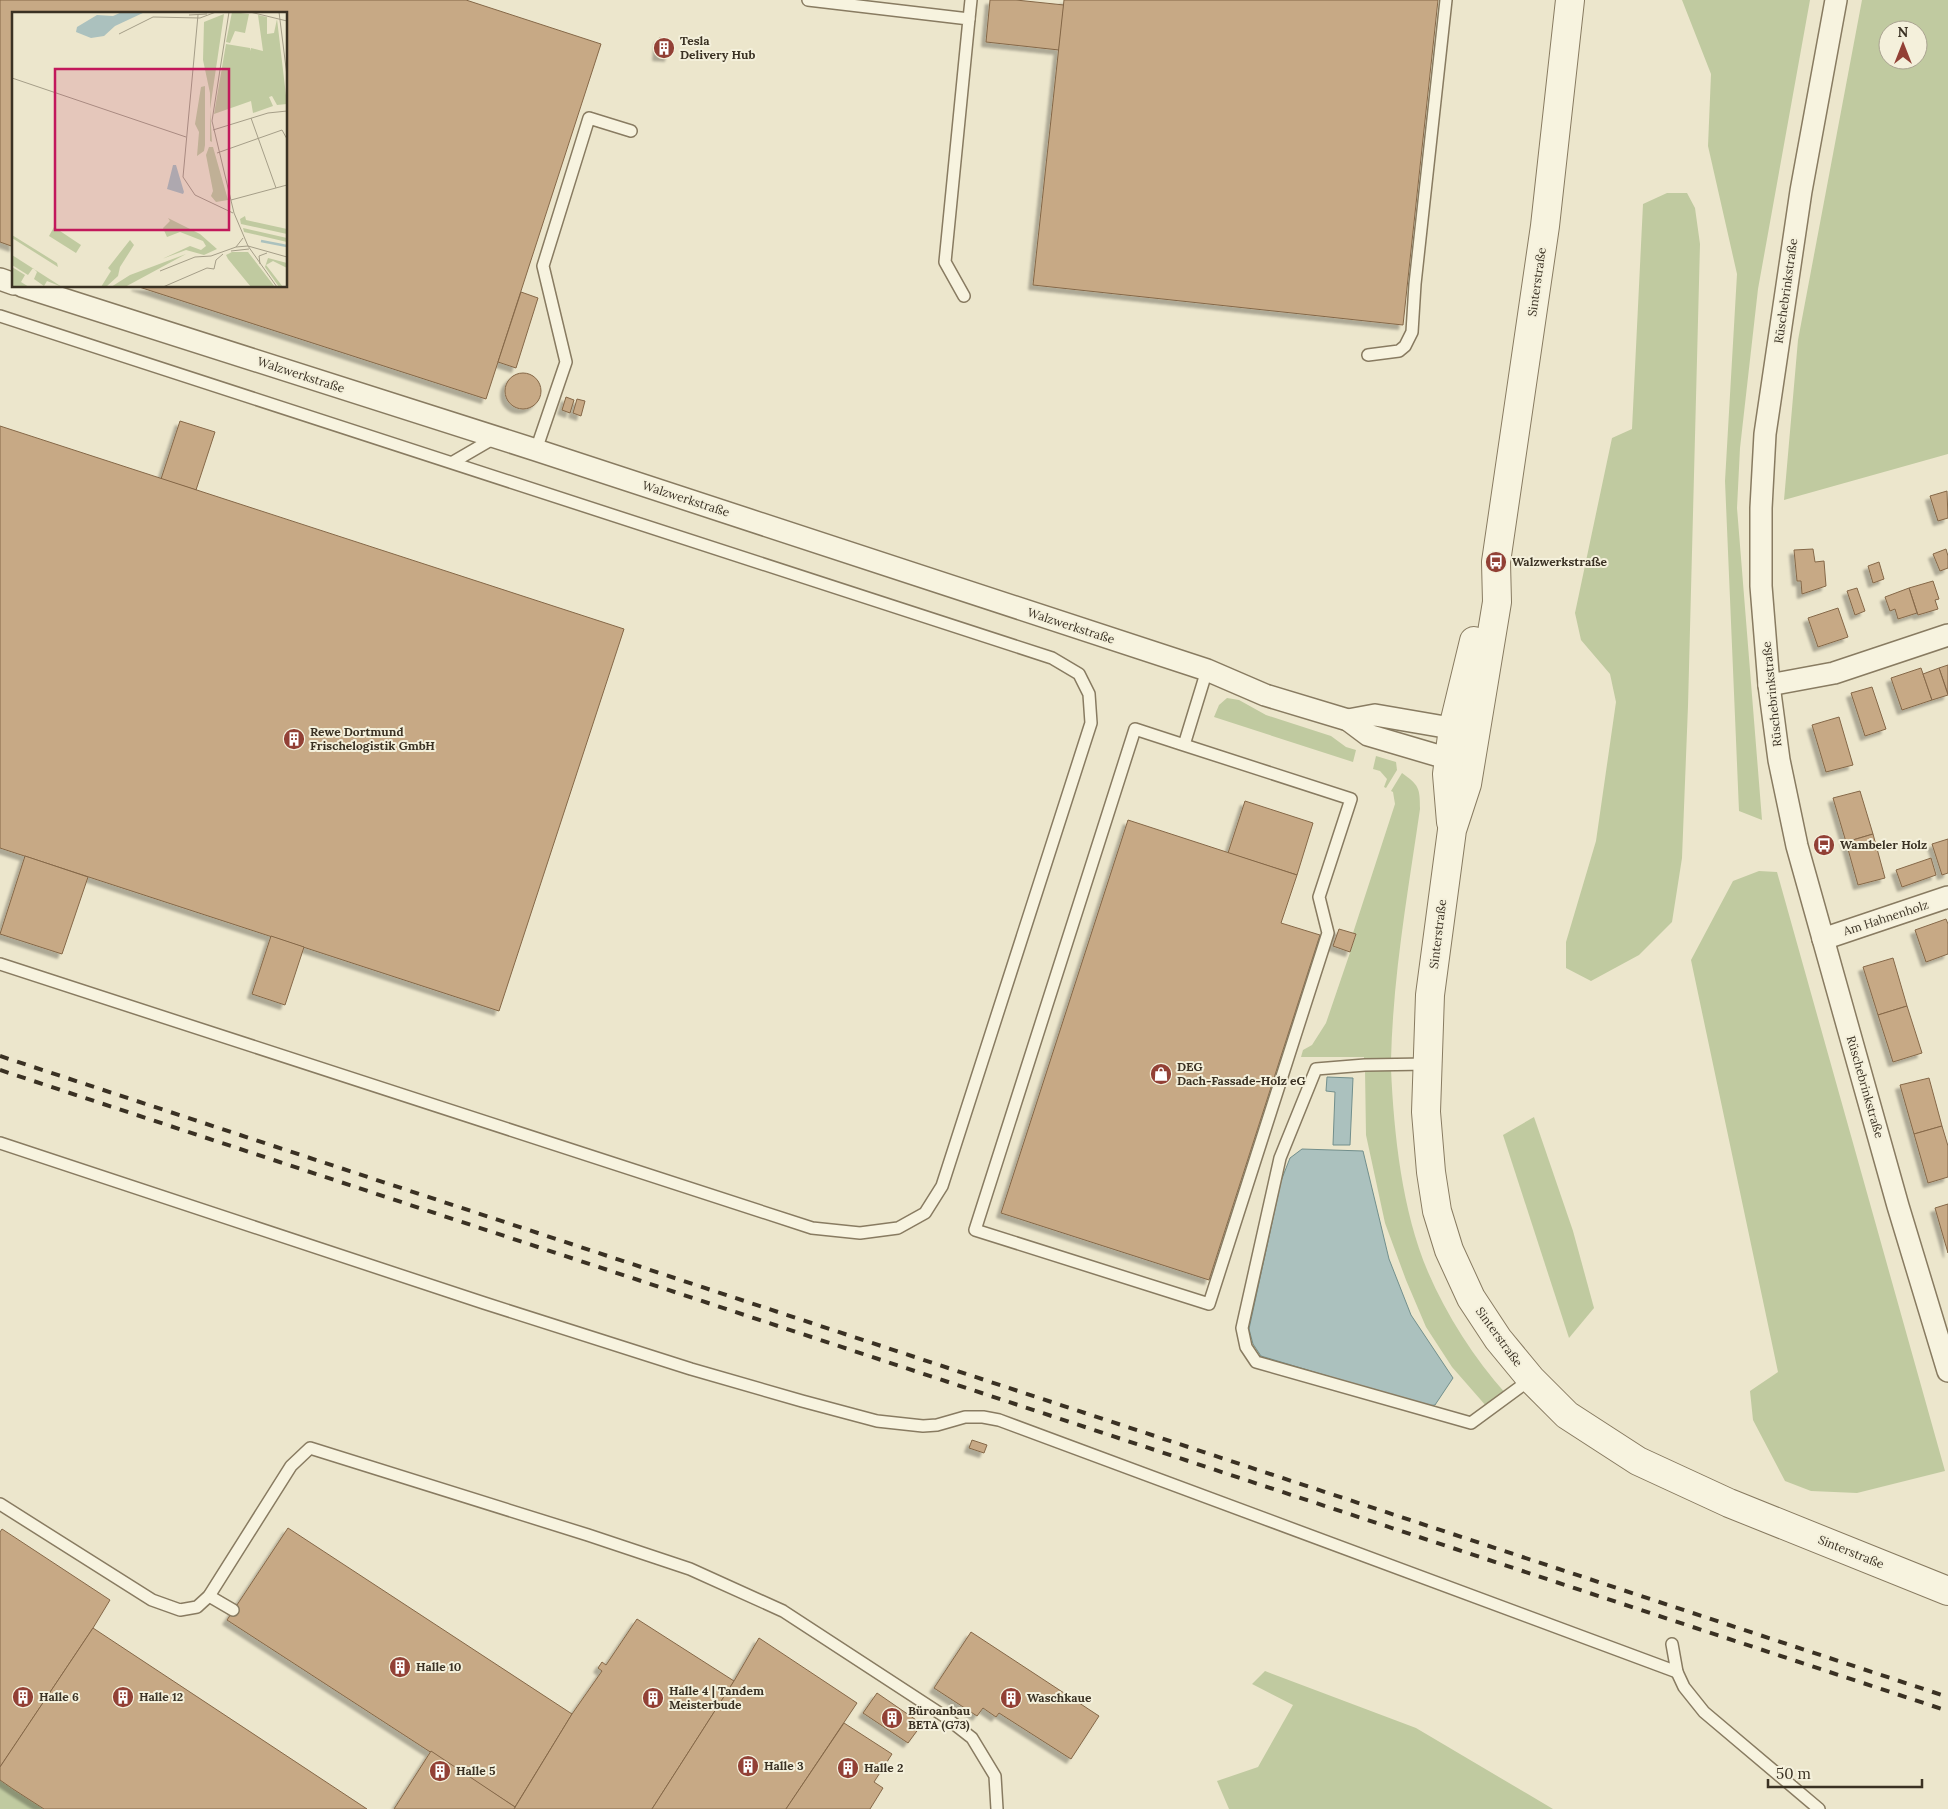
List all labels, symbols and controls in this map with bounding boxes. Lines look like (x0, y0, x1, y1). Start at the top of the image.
inset map (12, 12, 288, 288)
north arrow (1878, 20, 1928, 70)
text: N (1898, 23, 1909, 41)
place label: Tesla Delivery Hub (680, 33, 755, 62)
building icon: Tesla Delivery Hub (652, 36, 676, 60)
street label: Rüschebrinkstraße (1771, 237, 1800, 344)
street label: Sinterstraße (1524, 246, 1549, 318)
street label: Walzwerkstraße (256, 353, 347, 396)
street label: Walzwerkstraße (641, 477, 732, 520)
bus stop icon: Walzwerkstraße (1484, 550, 1508, 574)
place label: Walzwerkstraße (1512, 554, 1607, 569)
street label: Walzwerkstraße (1026, 604, 1117, 647)
street label: Rüschebrinkstraße (1758, 640, 1784, 747)
place label: Rewe Dortmund Frischelogistik GmbH (310, 724, 435, 753)
building icon: Rewe Dortmund Frischelogistik GmbH (282, 727, 306, 751)
bus stop icon: Wambeler Holz (1812, 833, 1836, 857)
place label: Wambeler Holz (1840, 837, 1927, 852)
street label: Am Hahnenholz (1840, 897, 1930, 939)
street label: Sinterstraße (1426, 898, 1449, 969)
street label: Rüschebrinkstraße (1844, 1034, 1887, 1140)
place label: DEG Dach-Fassade-Holz eG (1177, 1059, 1306, 1088)
shop icon: DEG Dach-Fassade-Holz eG (1149, 1062, 1173, 1086)
street label: Sinterstraße (1473, 1304, 1526, 1370)
street label: Sinterstraße (1816, 1532, 1887, 1572)
building icon: Halle 10 (388, 1655, 412, 1679)
place label: Halle 10 (416, 1659, 462, 1674)
place label: Halle 4 | Tandem Meisterbude (669, 1683, 764, 1712)
building icon: Halle 6 (11, 1685, 35, 1709)
building icon: Halle 12 (111, 1685, 135, 1709)
building icon: Halle 4 | Tandem Meisterbude (641, 1686, 665, 1710)
building icon: Waschkaue (999, 1686, 1023, 1710)
place label: Halle 6 (39, 1689, 79, 1704)
place label: Halle 12 (139, 1689, 183, 1704)
place label: Waschkaue (1027, 1690, 1092, 1705)
place label: Büroanbau BETA (G73) (908, 1703, 971, 1733)
building icon: Büroanbau BETA (G73) (880, 1706, 904, 1730)
building icon: Halle 3 (736, 1754, 760, 1778)
building icon: Halle 2 (836, 1756, 860, 1780)
scale bar (1768, 1756, 1922, 1788)
place label: Halle 3 (764, 1758, 804, 1773)
building icon: Halle 5 (428, 1759, 452, 1783)
place label: Halle 2 (864, 1760, 903, 1775)
place label: Halle 5 (456, 1763, 496, 1778)
text: 50 m (1776, 1764, 1811, 1783)

